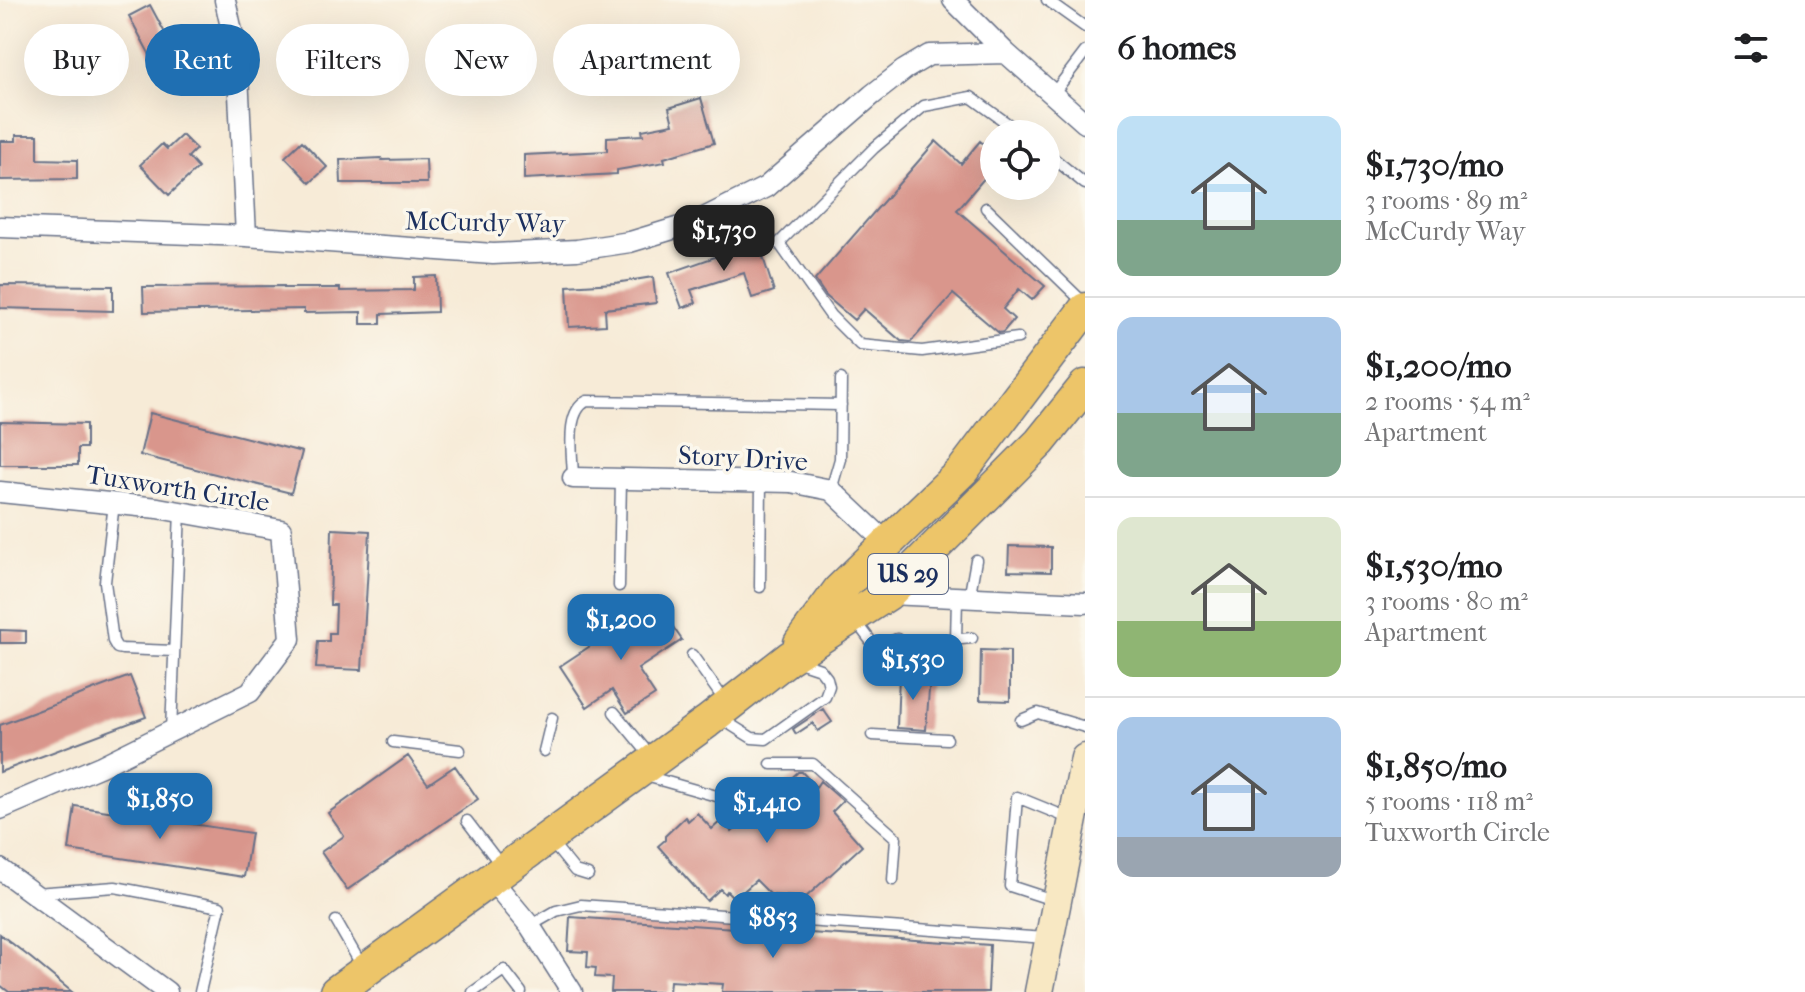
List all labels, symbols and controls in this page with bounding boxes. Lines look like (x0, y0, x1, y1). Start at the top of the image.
chip: Buy (24, 24, 129, 96)
chip: Rent (145, 24, 260, 96)
chip: Filters (276, 24, 409, 96)
chip: New (425, 24, 537, 96)
chip: Apartment (553, 24, 740, 96)
icon: filters (1729, 26, 1773, 70)
text: 6 homes (1117, 28, 1236, 68)
map controls (980, 120, 1060, 200)
button: locate (980, 120, 1060, 200)
text: $1,730/mo (1365, 145, 1504, 185)
icon: home (1181, 148, 1277, 244)
text: 3 rooms · 89 m² (1365, 185, 1527, 216)
pin: $1,730 (659, 205, 789, 273)
street label: McCurdy Way (405, 206, 567, 239)
text: $1,730 (691, 215, 757, 246)
text: McCurdy Way (1365, 216, 1525, 247)
text: $1,200/mo (1365, 346, 1512, 386)
icon: home (1181, 349, 1277, 445)
text: 2 rooms · 54 m² (1365, 386, 1530, 417)
text: Apartment (1365, 417, 1487, 448)
street label: Story Drive (677, 440, 809, 477)
street label: Tuxworth Circle (84, 459, 272, 518)
text: $1,530/mo (1365, 546, 1503, 586)
icon: home (1181, 549, 1277, 645)
road number: US 29 (868, 554, 948, 594)
text: 3 rooms · 80 m² (1365, 586, 1528, 617)
pin: $1,200 (556, 594, 686, 662)
text: $1,200 (585, 604, 657, 635)
text: Apartment (1365, 617, 1487, 648)
pin: $1,530 (848, 634, 978, 702)
text: $1,530 (881, 644, 945, 675)
text: $1,850/mo (1365, 746, 1507, 786)
icon: home (1181, 749, 1277, 845)
pin: $1,850 (95, 773, 225, 841)
pin: $1,410 (702, 777, 832, 845)
text: $1,850 (126, 783, 194, 814)
text: 5 rooms · 118 m² (1365, 786, 1533, 817)
text: $1,410 (733, 787, 801, 818)
text: Tuxworth Circle (1365, 817, 1550, 848)
pin: $853 (726, 892, 820, 960)
text: $853 (748, 902, 798, 933)

